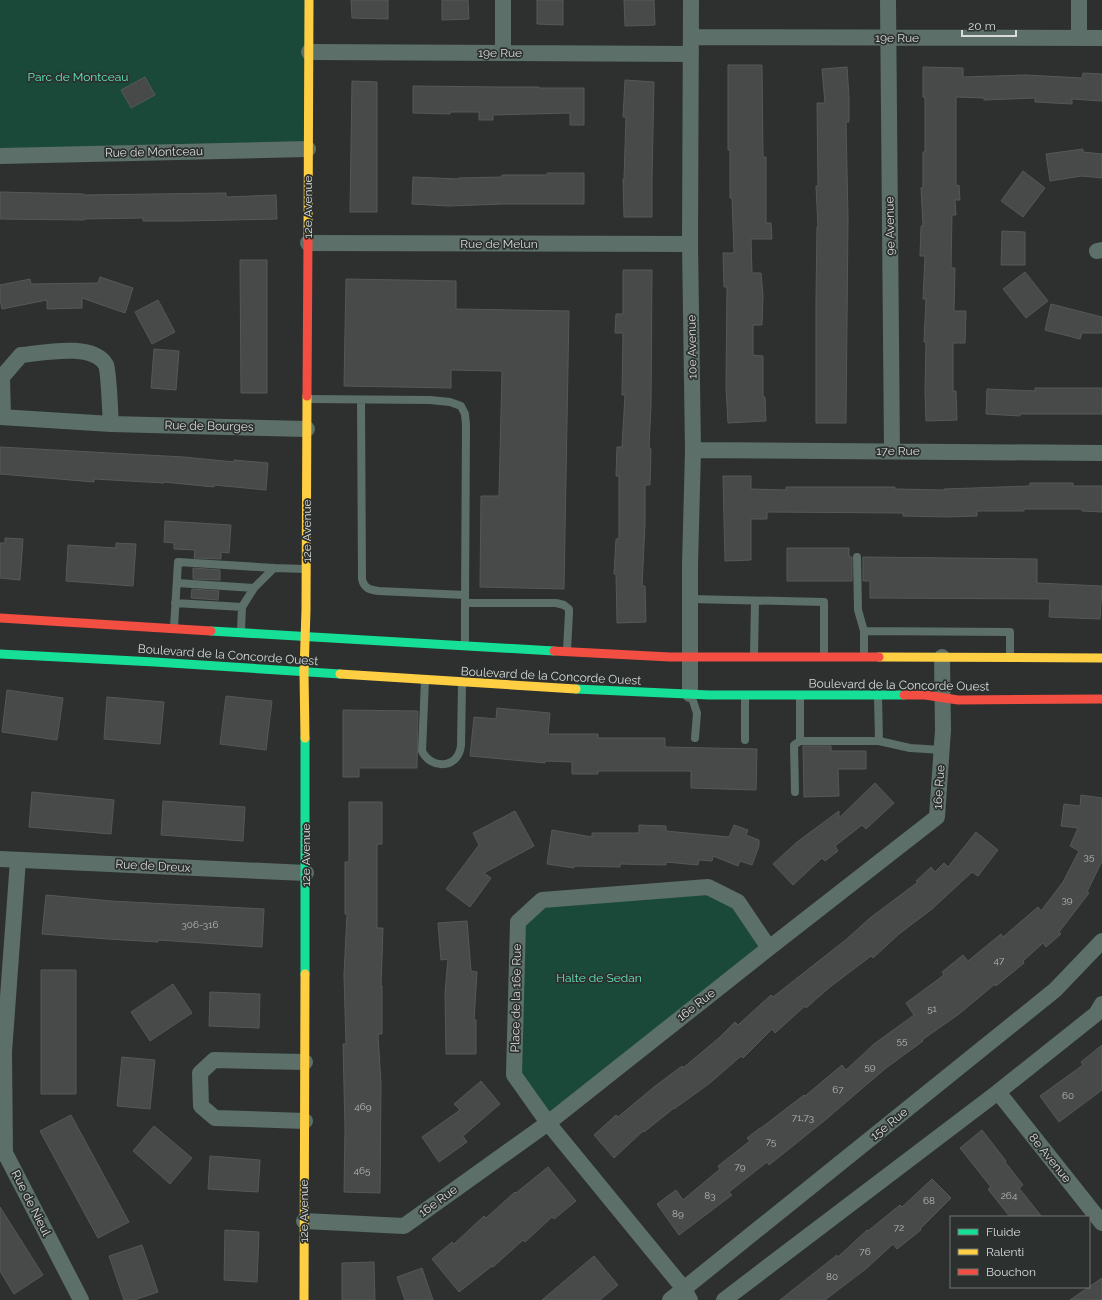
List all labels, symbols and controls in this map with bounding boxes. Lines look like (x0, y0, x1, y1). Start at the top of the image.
scale bar (962, 12, 1016, 38)
text: 20 m (968, 19, 996, 33)
street label: 19e Rue (875, 31, 919, 45)
street label: 19e Rue (478, 46, 522, 60)
park label: Parc de Montceau (28, 70, 128, 84)
street label: Rue de Montceau (105, 144, 203, 160)
street label: 12e Avenue (301, 175, 315, 239)
street label: 9e Avenue (882, 196, 898, 256)
street label: Rue de Melun (460, 237, 538, 251)
street label: 10e Avenue (684, 315, 700, 379)
street label: Rue de Bourges (164, 418, 254, 434)
street label: 17e Rue (876, 444, 920, 458)
street label: 12e Avenue (300, 499, 314, 563)
street label: Boulevard de la Concorde Ouest (137, 642, 319, 668)
street label: Boulevard de la Concorde Ouest (460, 664, 642, 688)
street label: Boulevard de la Concorde Ouest (808, 676, 990, 694)
street label: 16e Rue (930, 764, 948, 810)
street label: 12e Avenue (299, 823, 313, 887)
house number: 35 (1084, 851, 1095, 862)
street label: Rue de Dreux (115, 857, 191, 875)
house number: 39 (1061, 894, 1073, 905)
house number: 306-316 (181, 919, 219, 930)
street label: Place de la 16e Rue (508, 944, 524, 1052)
house number: 47 (994, 955, 1005, 966)
park label: Halte de Sedan (556, 971, 642, 985)
street label: 16e Rue (674, 986, 718, 1024)
house number: 51 (927, 1003, 938, 1014)
house number: 55 (897, 1035, 908, 1046)
house number: 59 (864, 1061, 876, 1072)
house number: 67 (832, 1084, 844, 1095)
house number: 60 (1062, 1090, 1074, 1101)
house number: 469 (354, 1101, 372, 1112)
street label: 15e Rue (868, 1105, 910, 1143)
house number: 71,73 (792, 1112, 814, 1123)
street label: 8e Avenue (1026, 1131, 1074, 1185)
house number: 75 (766, 1136, 777, 1147)
house number: 79 (734, 1161, 746, 1172)
house number: 465 (354, 1165, 371, 1176)
street label: Rue de Nieul (8, 1168, 54, 1239)
street label: 12e Avenue (297, 1179, 311, 1243)
street label: 16e Rue (416, 1182, 460, 1220)
house number: 83 (704, 1190, 716, 1201)
house number: 264 (1001, 1190, 1018, 1201)
house number: 68 (923, 1195, 935, 1206)
house number: 89 (672, 1208, 684, 1219)
legend (950, 1216, 1090, 1288)
house number: 72 (894, 1222, 904, 1233)
text: Fluide (986, 1225, 1021, 1239)
text: Ralenti (986, 1245, 1024, 1259)
house number: 76 (859, 1246, 871, 1257)
text: Bouchon (986, 1265, 1036, 1279)
house number: 80 (826, 1271, 838, 1282)

